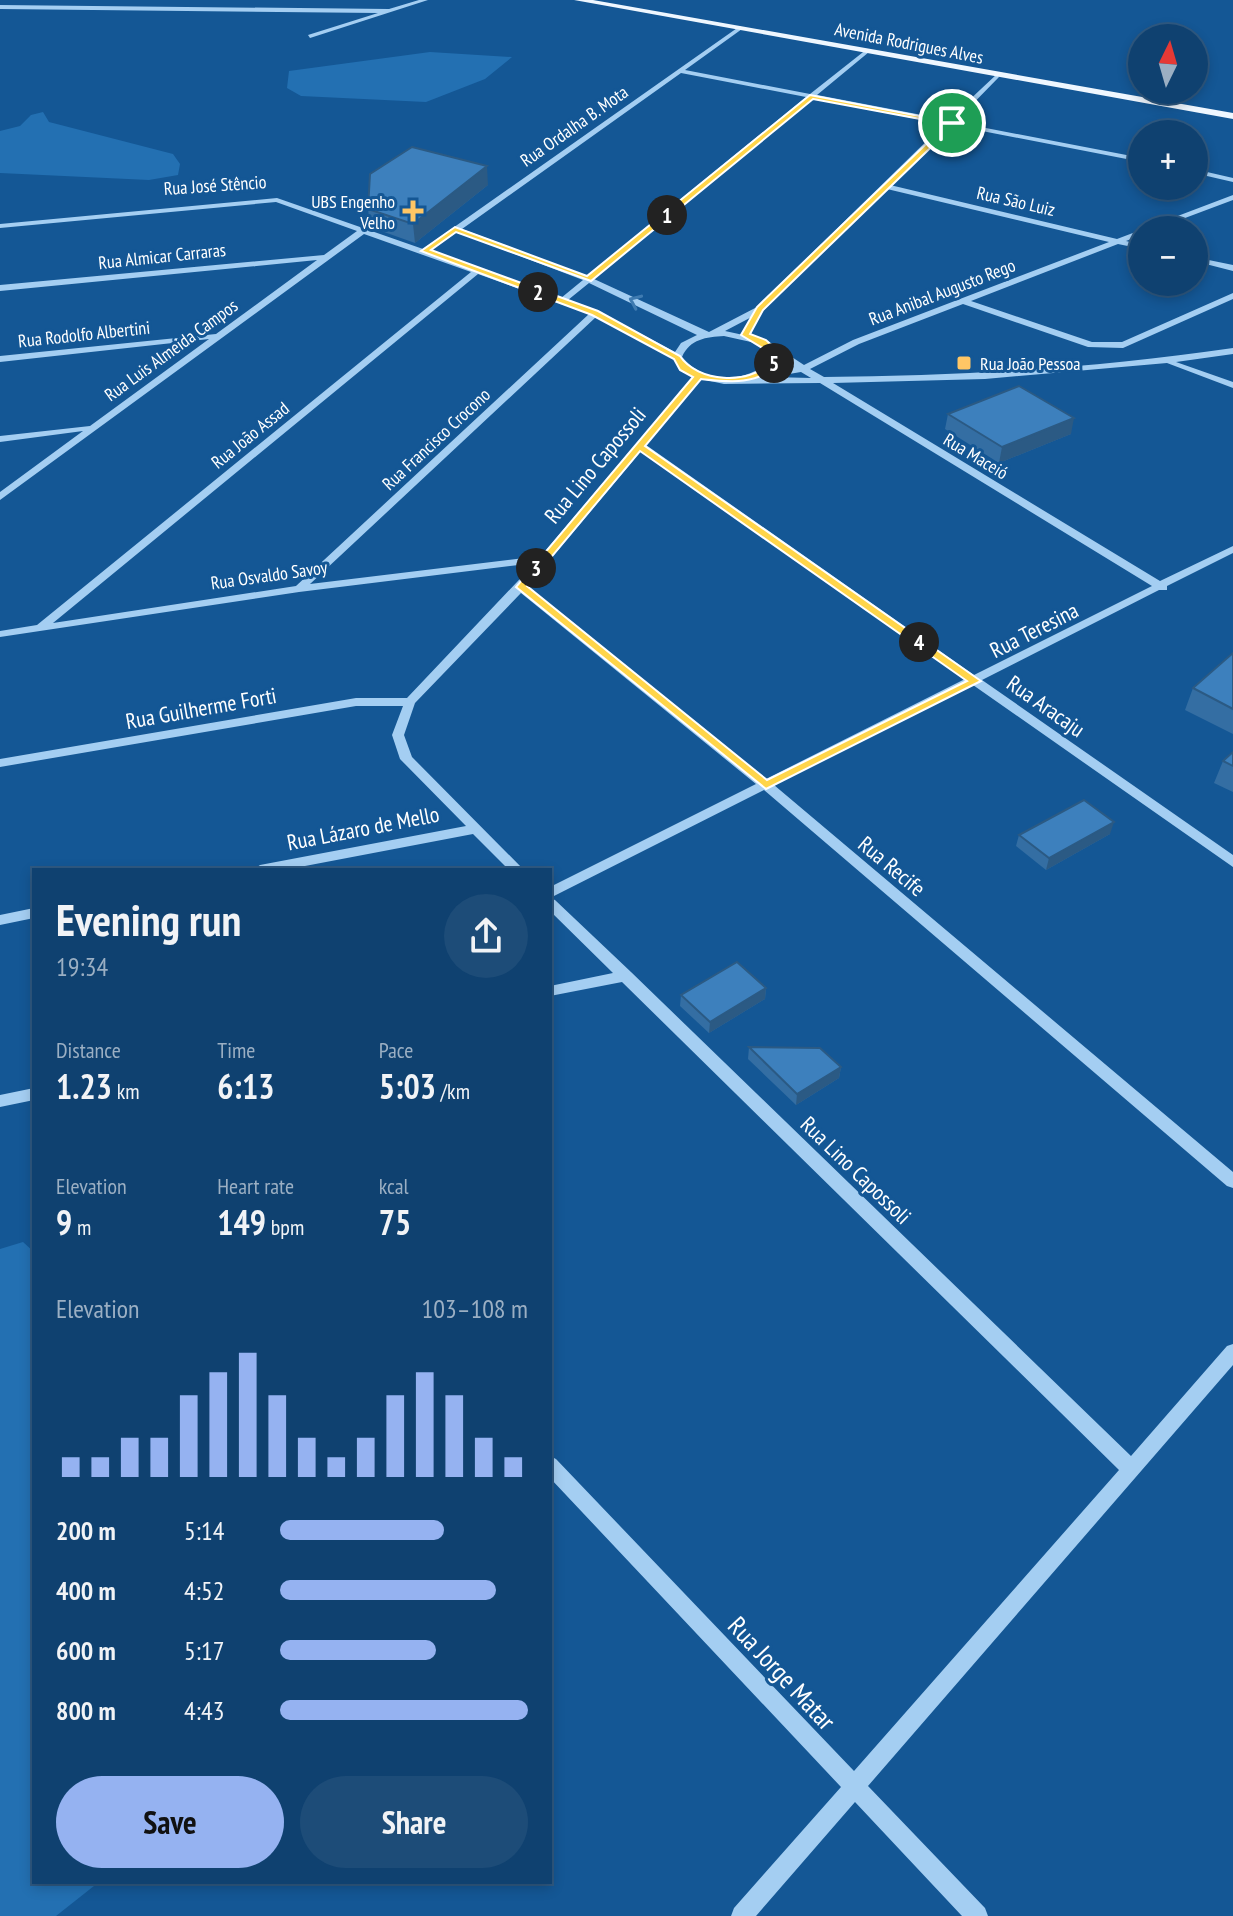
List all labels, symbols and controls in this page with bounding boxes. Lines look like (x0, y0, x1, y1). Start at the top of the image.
street label: Avenida Rodrigues Alves (833, 17, 985, 69)
north arrow (1128, 24, 1208, 104)
map controls (1128, 24, 1208, 296)
street label: Rua Ordalha B. Mota (516, 80, 632, 172)
pin (918, 89, 986, 157)
icon: arrive (930, 101, 974, 145)
button: + (1128, 120, 1208, 200)
street label: Rua José Stêncio (163, 170, 267, 200)
street label: Rua São Luiz (975, 181, 1057, 221)
place label: UBS Engenho Velho (311, 190, 395, 234)
pin: 1 (647, 195, 687, 235)
marker: UBS Engenho Velho (402, 200, 424, 222)
text: 1 (662, 201, 672, 229)
button: − (1128, 216, 1208, 296)
street label: Rua Almicar Carraras (97, 238, 227, 274)
street label: Rua Anibal Augusto Rego (866, 253, 1019, 331)
pin: 2 (518, 272, 558, 312)
text: 2 (533, 278, 543, 306)
street label: Rua Luis Almeida Campos (100, 294, 242, 406)
one-way arrow (629, 294, 644, 310)
street label: Rua Rodolfo Albertini (17, 316, 151, 352)
pin: 5 (754, 343, 794, 383)
text: 5 (769, 349, 779, 377)
place label: Rua João Pessoa (980, 352, 1081, 375)
marker: Rua João Pessoa (955, 354, 973, 372)
street label: Rua Francisco Crocono (377, 383, 495, 495)
street label: Rua João Assad (206, 397, 294, 473)
street label: Rua Lino Capossoli (538, 401, 652, 529)
street label: Rua Maceió (939, 428, 1013, 484)
pin: 3 (516, 548, 556, 588)
text: 3 (531, 554, 541, 582)
street label: Rua Osvaldo Savoy (209, 555, 329, 595)
street label: Rua Teresina (985, 596, 1083, 664)
pin: 4 (899, 622, 939, 662)
text: 4 (914, 628, 924, 656)
street label: Rua Aracaju (1001, 669, 1091, 743)
street label: Rua Guilherme Forti (123, 681, 279, 735)
street label: Rua Lázaro de Mello (284, 800, 442, 856)
street label: Rua Recife (853, 830, 931, 902)
text: Evening run (56, 891, 241, 948)
button: share (444, 894, 528, 978)
text: 19:34 (56, 950, 108, 983)
text: Distance (56, 1036, 121, 1064)
text: Time (217, 1036, 255, 1064)
text: Pace (379, 1036, 413, 1064)
text: 1.23 (56, 1064, 112, 1108)
text: 6:13 (217, 1064, 275, 1108)
text: 5:03 (379, 1064, 436, 1108)
text: km (112, 1077, 140, 1105)
text: /km (436, 1077, 470, 1105)
street label: Rua Lino Capossoli (795, 1110, 917, 1230)
text: Elevation (56, 1172, 127, 1200)
text: Heart rate (217, 1172, 294, 1200)
text: kcal (379, 1172, 409, 1200)
text: 9 (56, 1200, 72, 1244)
text: 149 (217, 1200, 266, 1244)
text: 75 (379, 1200, 411, 1244)
text: m (72, 1213, 91, 1241)
text: bpm (266, 1213, 304, 1241)
text: Elevation (56, 1292, 139, 1325)
text: 103–108 m (422, 1292, 528, 1325)
text: 200 m (56, 1514, 116, 1547)
text: 5:14 (184, 1514, 224, 1547)
text: 400 m (56, 1574, 116, 1607)
text: 4:52 (184, 1574, 224, 1607)
street label: Rua Jorge Matar (721, 1609, 843, 1737)
text: 600 m (56, 1634, 116, 1667)
text: 5:17 (184, 1634, 224, 1667)
text: 800 m (56, 1694, 116, 1727)
text: 4:43 (184, 1694, 224, 1727)
button: Save (56, 1776, 284, 1868)
button: Share (300, 1776, 528, 1868)

